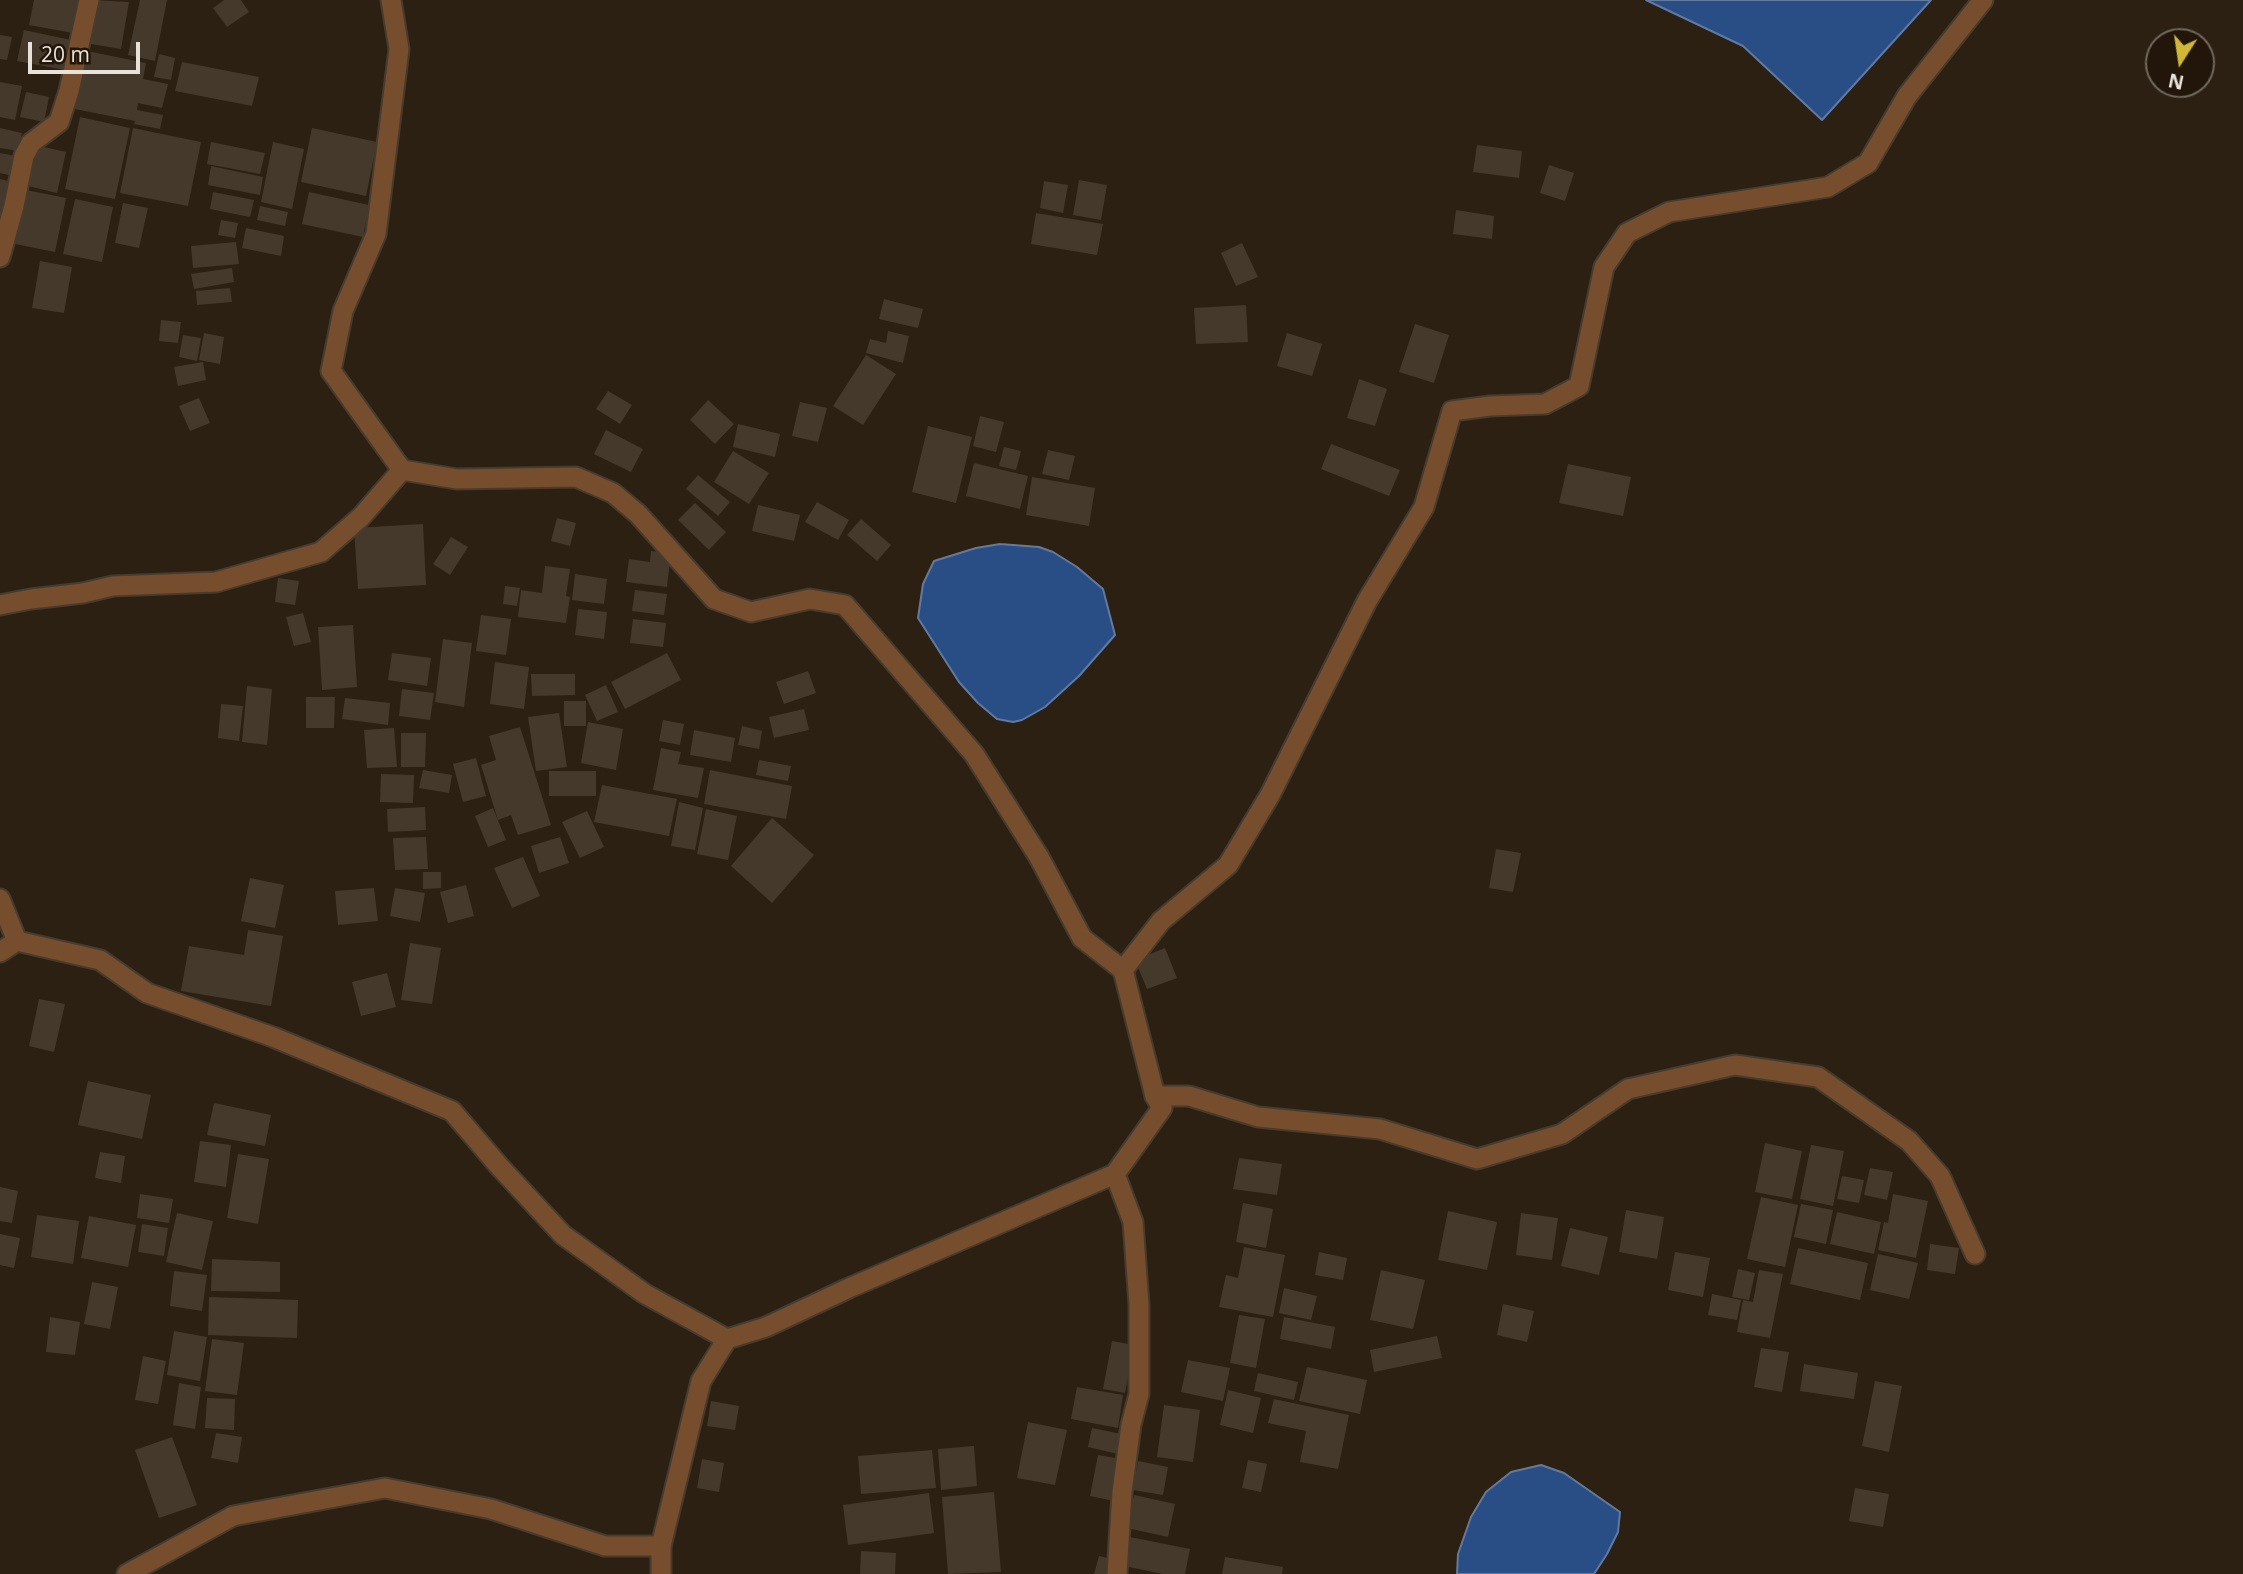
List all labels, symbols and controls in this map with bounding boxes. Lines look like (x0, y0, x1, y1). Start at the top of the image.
scale bar (32, 28, 144, 72)
north arrow (2145, 28, 2215, 98)
text: 20 m (41, 40, 90, 68)
text: N (2166, 67, 2186, 96)

